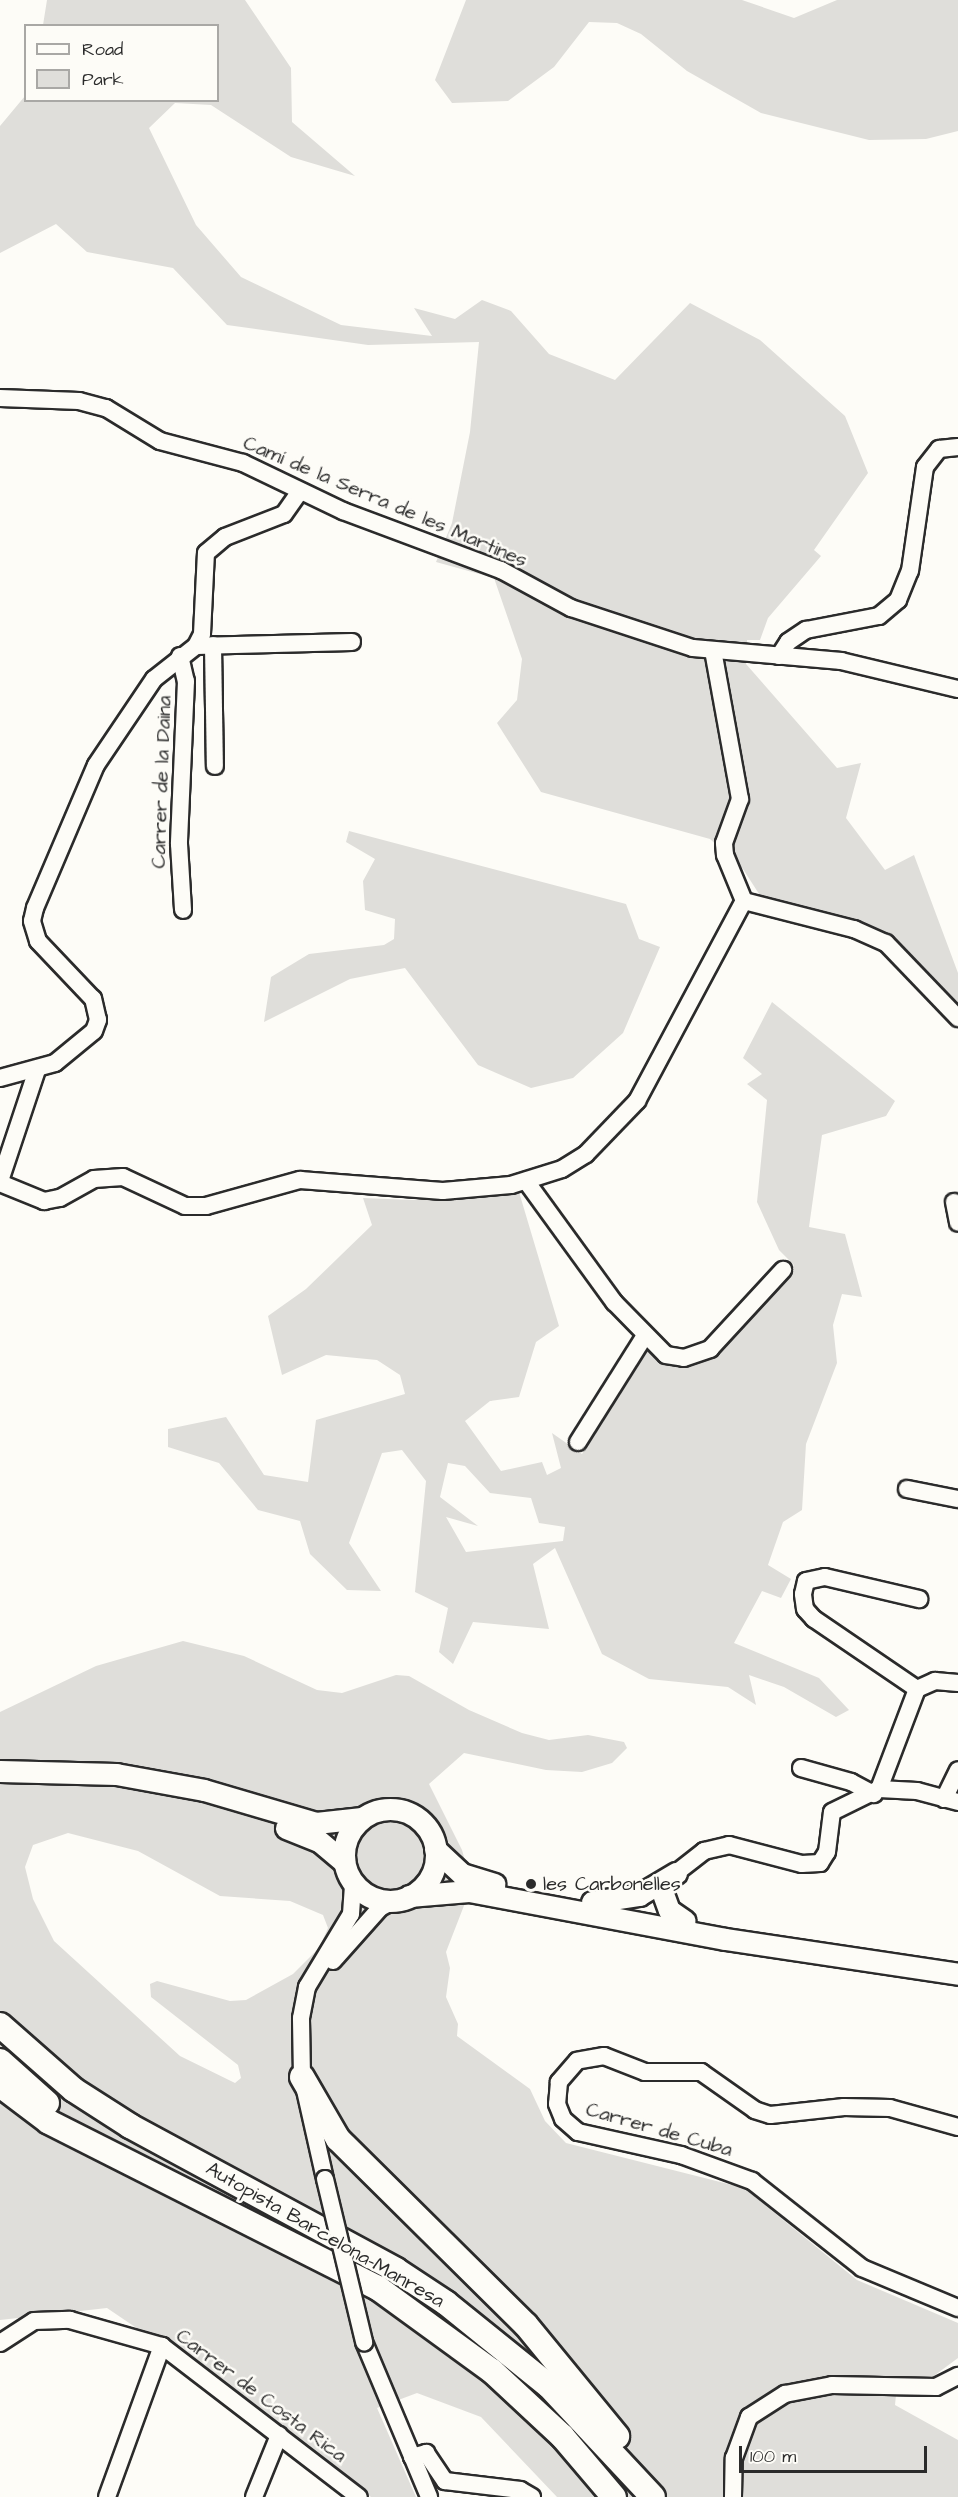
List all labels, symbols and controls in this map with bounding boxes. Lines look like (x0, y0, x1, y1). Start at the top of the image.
legend (24, 24, 219, 102)
text: Road (82, 37, 123, 62)
text: Park (82, 67, 124, 92)
street label: Camí de la Serra de les Martines (239, 431, 531, 573)
street label: Carrer de la Daina (147, 695, 177, 869)
place label: les Carbonelles (543, 1872, 681, 1896)
marker: les Carbonelles (524, 1877, 538, 1891)
street label: Carrer de Cuba (583, 2098, 735, 2162)
street label: Autopista Barcelona-Manresa (202, 2157, 448, 2313)
street label: Carrer de Costa Rica (171, 2324, 351, 2468)
scale bar (742, 2434, 930, 2472)
text: 100 m (750, 2444, 796, 2469)

